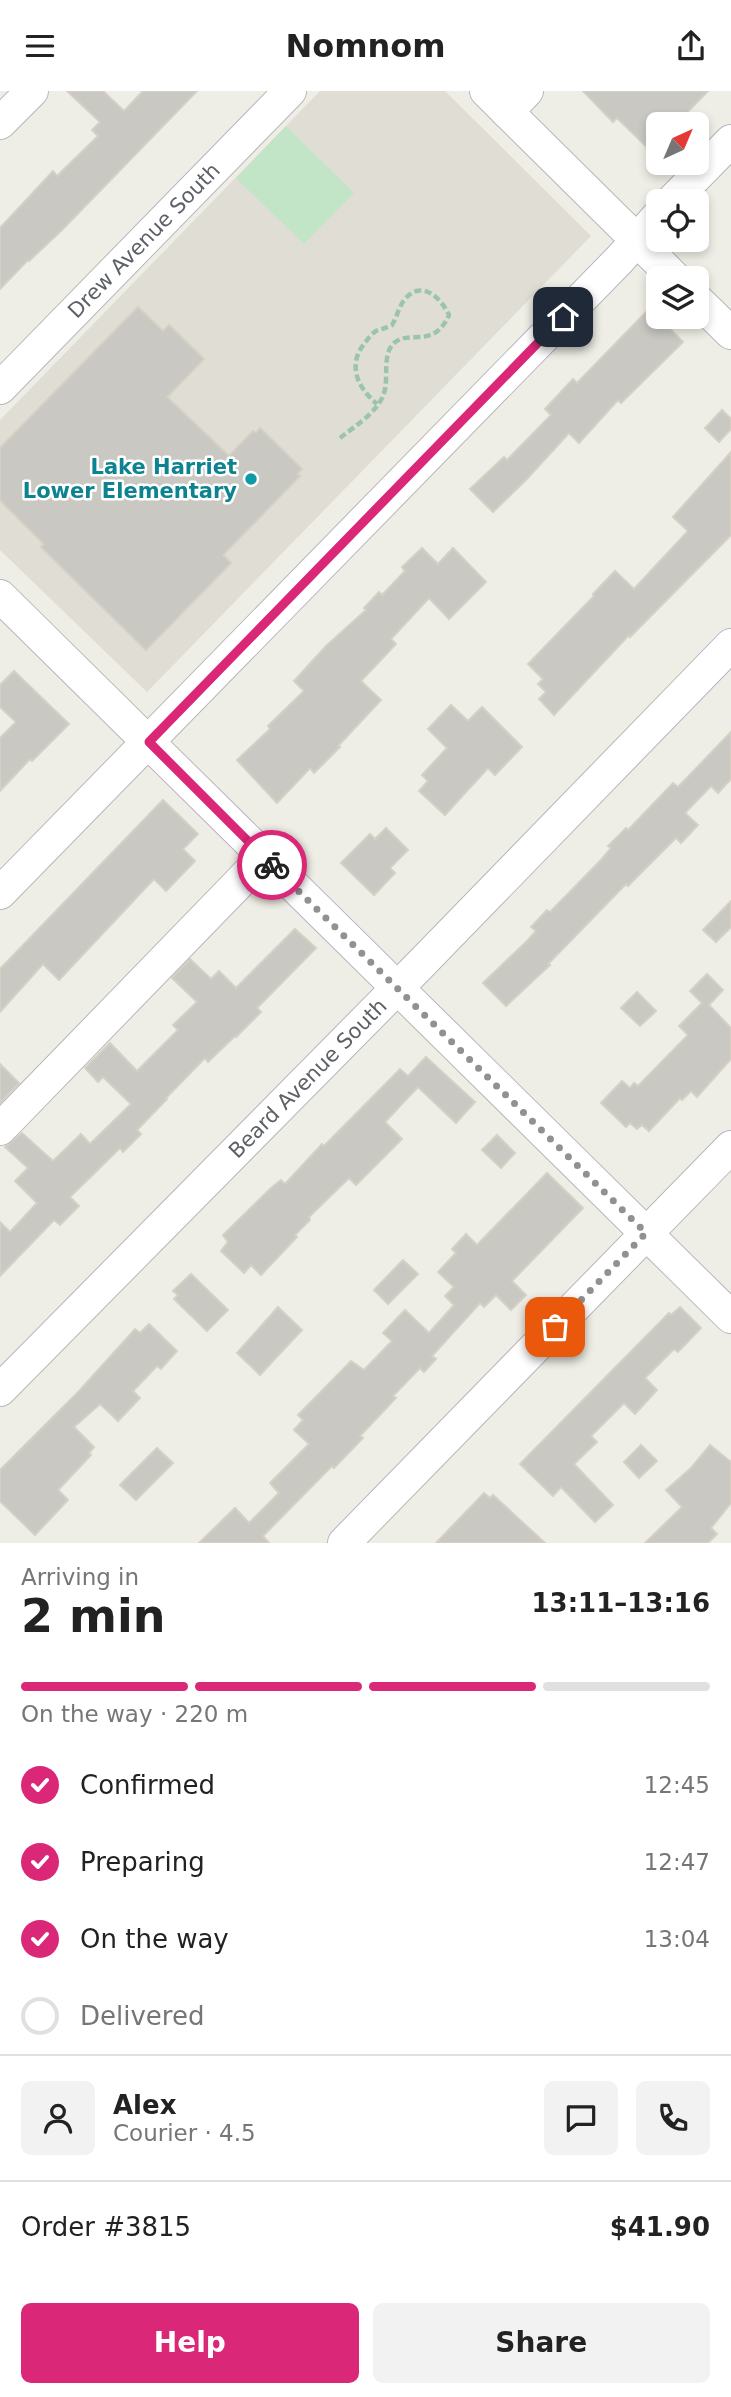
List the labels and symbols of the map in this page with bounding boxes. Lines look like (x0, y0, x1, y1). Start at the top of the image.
north arrow (646, 112, 709, 175)
street label: Drew Avenue South (63, 158, 225, 323)
pin (533, 287, 593, 347)
place label: Lake Harriet Lower Elementary (23, 455, 237, 503)
marker: Lake Harriet Lower Elementary (243, 471, 259, 487)
courier (237, 830, 307, 900)
street label: Beard Avenue South (224, 994, 392, 1163)
pin (525, 1297, 585, 1357)

